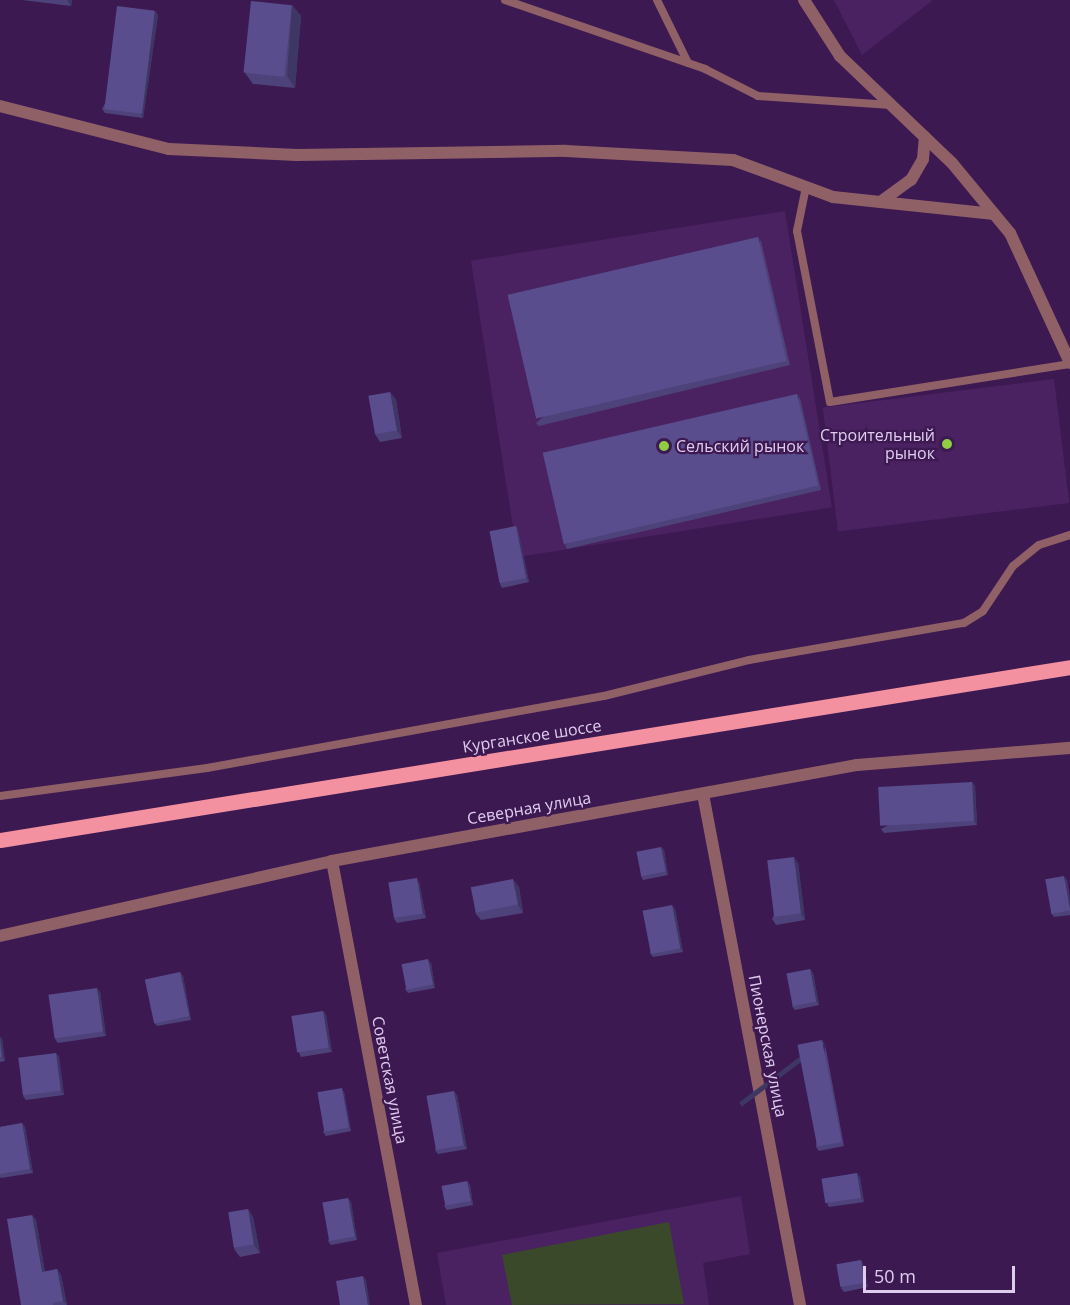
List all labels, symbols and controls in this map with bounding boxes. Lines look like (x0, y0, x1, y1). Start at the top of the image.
place label: Строительный рынок (820, 425, 935, 463)
place label: Сельский рынок (676, 436, 804, 456)
marker: Строительный рынок (940, 437, 954, 451)
marker: Сельский рынок (657, 439, 671, 453)
street label: Курганское шоссе (461, 716, 603, 756)
street label: Северная улица (466, 788, 592, 828)
street label: Пионерская улица (745, 973, 791, 1119)
street label: Советская улица (368, 1015, 412, 1145)
scale bar (866, 1254, 1018, 1292)
text: 50 m (874, 1264, 916, 1288)

